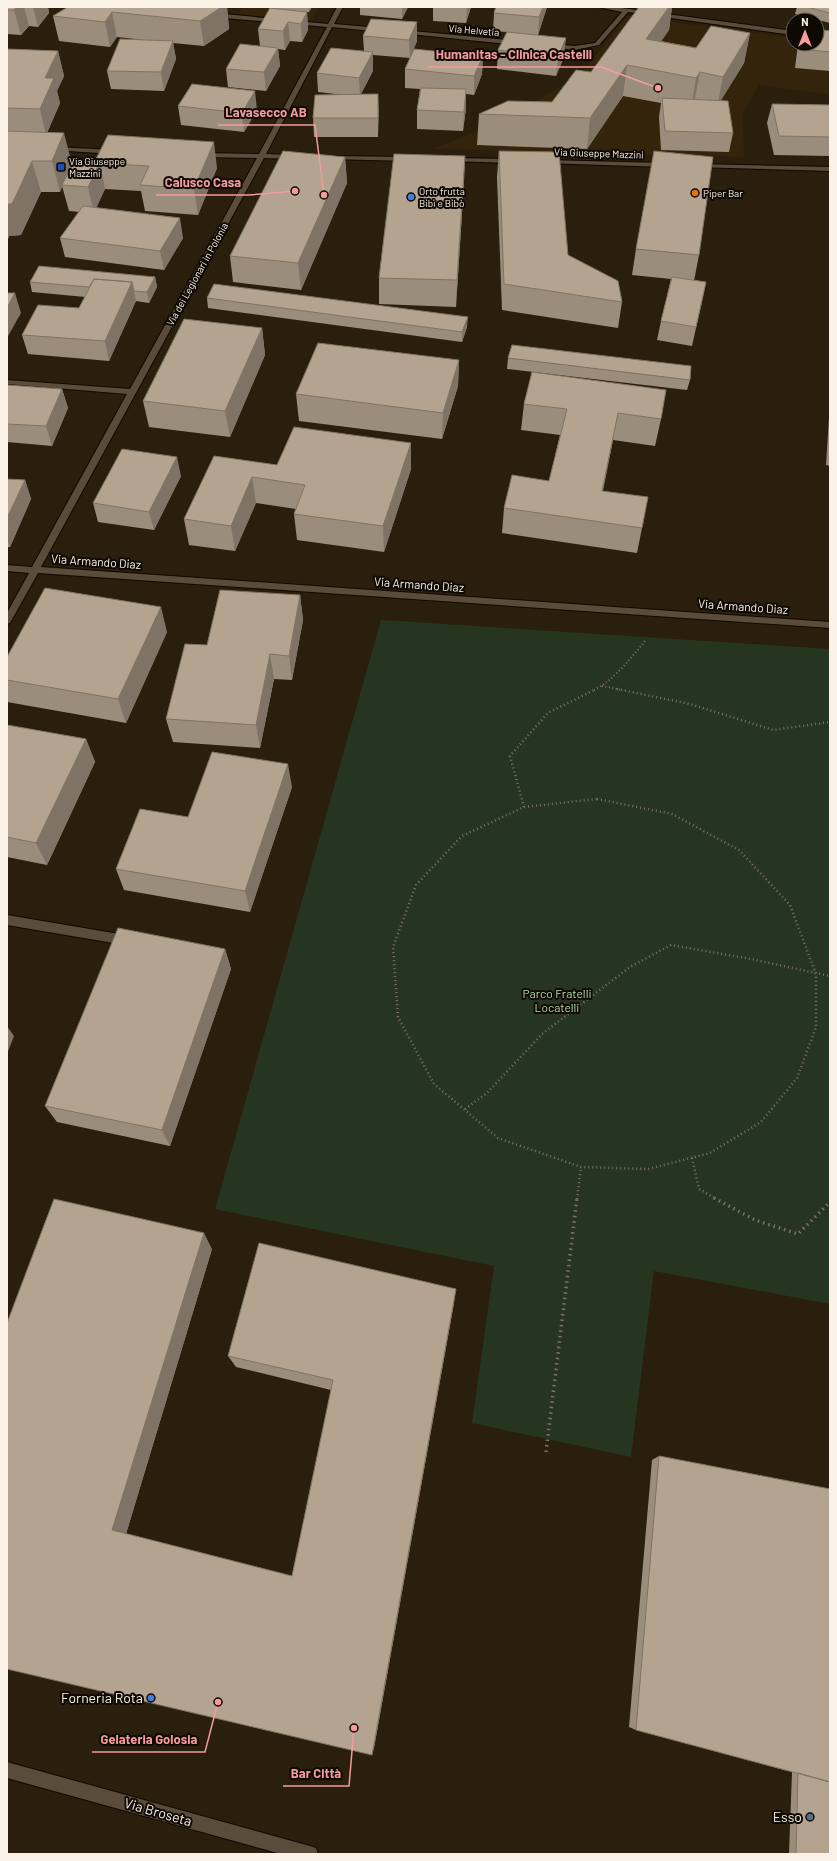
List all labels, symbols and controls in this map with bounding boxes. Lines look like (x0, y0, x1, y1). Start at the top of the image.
north arrow (785, 12, 825, 52)
text: N (801, 15, 809, 28)
street label: Via Helvetia (448, 22, 500, 38)
callout: Humanitas - Clinica Castelli (428, 42, 601, 67)
text: Humanitas - Clinica Castelli (436, 46, 592, 62)
callout: Lavasecco AB (218, 100, 315, 125)
text: Lavasecco AB (225, 104, 307, 120)
street label: Via Giuseppe Mazzini (554, 145, 644, 161)
place label: Via Giuseppe Mazzini (69, 155, 125, 179)
marker: Via Giuseppe Mazzini (56, 162, 66, 172)
callout: Calusco Casa (156, 170, 249, 195)
text: Calusco Casa (165, 174, 241, 190)
place label: Orto frutta Bibì e Bibò (419, 185, 465, 209)
place label: Piper Bar (703, 187, 743, 199)
marker: Piper Bar (690, 188, 700, 198)
marker: Orto frutta Bibì e Bibò (406, 192, 416, 202)
street label: Via dei Legionari in Polonia (164, 220, 230, 328)
street label: Via Armando Diaz (51, 551, 142, 571)
street label: Via Armando Diaz (374, 574, 465, 594)
street label: Via Armando Diaz (698, 596, 789, 616)
park label: Parco Fratelli Locatelli (523, 986, 591, 1014)
place label: Forneria Rota (61, 1689, 143, 1706)
marker: Forneria Rota (146, 1693, 156, 1703)
callout: Gelateria Golosia (92, 1727, 205, 1752)
text: Gelateria Golosia (101, 1731, 198, 1747)
callout: Bar Città (283, 1761, 349, 1786)
text: Bar Città (291, 1765, 341, 1781)
street label: Via Broseta (122, 1794, 194, 1829)
place label: Esso (773, 1808, 802, 1825)
marker: Esso (805, 1812, 815, 1822)

